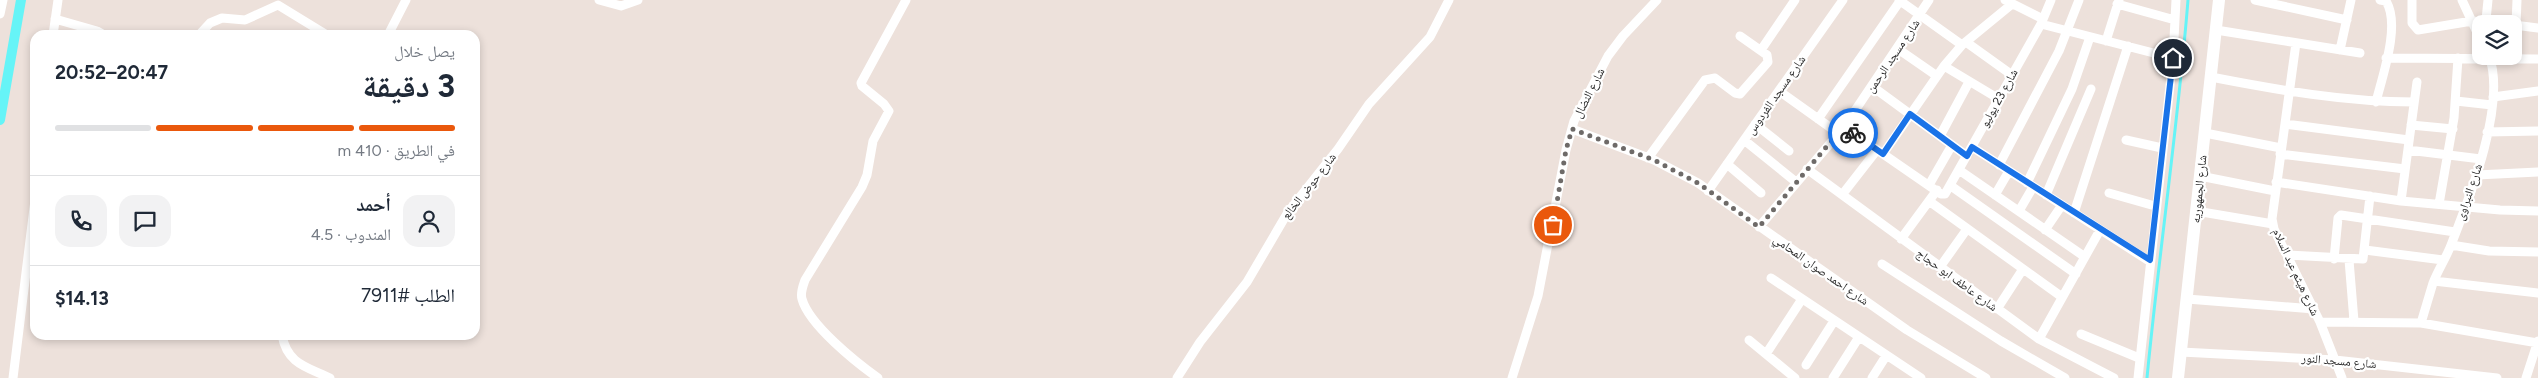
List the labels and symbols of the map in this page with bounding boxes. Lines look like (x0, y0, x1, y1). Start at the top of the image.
street label: شارع مسجد الرحمن (1863, 16, 1924, 96)
pin (2152, 37, 2194, 79)
street label: شارع مسجد الفردوس (1743, 53, 1809, 138)
street label: شارع النضال (1570, 66, 1608, 121)
street label: شارع 23 يوليو (1977, 66, 2022, 130)
courier (1828, 108, 1878, 158)
street label: شارع حوض الخالع (1279, 150, 1340, 222)
street label: شارع الجمهوريه (2188, 154, 2211, 224)
street label: شارع النبراوى (2453, 162, 2486, 222)
pin (1532, 204, 1574, 246)
street label: شارع هيثم عبد السلام (2269, 226, 2322, 318)
street label: شارع احمد صوان المحامي (1769, 232, 1871, 311)
street label: شارع عاطف ابو حجاج (1913, 246, 2000, 315)
street label: شارع مسجد النور (2300, 351, 2377, 372)

